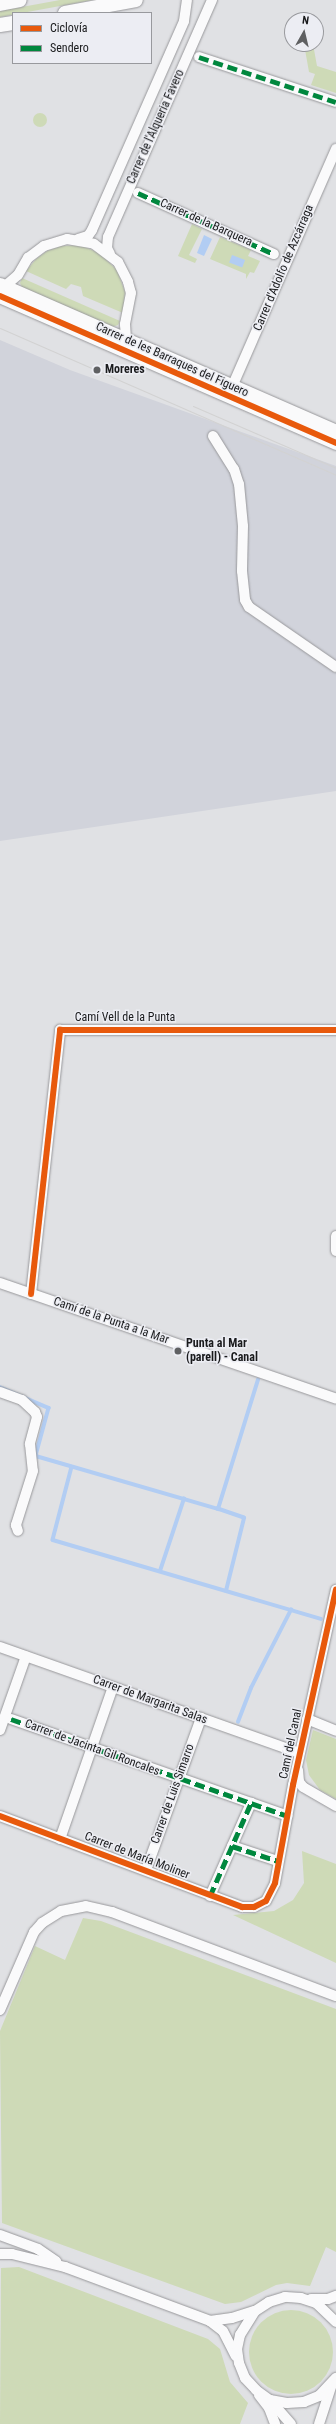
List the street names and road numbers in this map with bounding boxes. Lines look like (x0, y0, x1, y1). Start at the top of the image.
street label: Carrer de l'Alqueria Favero (124, 68, 188, 186)
street label: Carrer de la Barquera (157, 196, 255, 250)
street label: Carrer d'Adolfo de Azcárraga (251, 203, 317, 333)
street label: Carrer de les Barraques del Figuero (93, 320, 251, 400)
street label: Camí Vell de la Punta (75, 1011, 175, 1025)
street label: Camí de la Punta a la Mar (51, 1294, 171, 1348)
street label: Carrer de Margarita Salas (91, 1673, 209, 1727)
street label: Camí del Canal (277, 1708, 305, 1780)
street label: Carrer de Jacinta Gil Roncales (23, 1717, 161, 1779)
street label: Carrer de Luis Simarro (148, 1742, 198, 1846)
street label: Carrer de María Moliner (82, 1829, 192, 1883)

